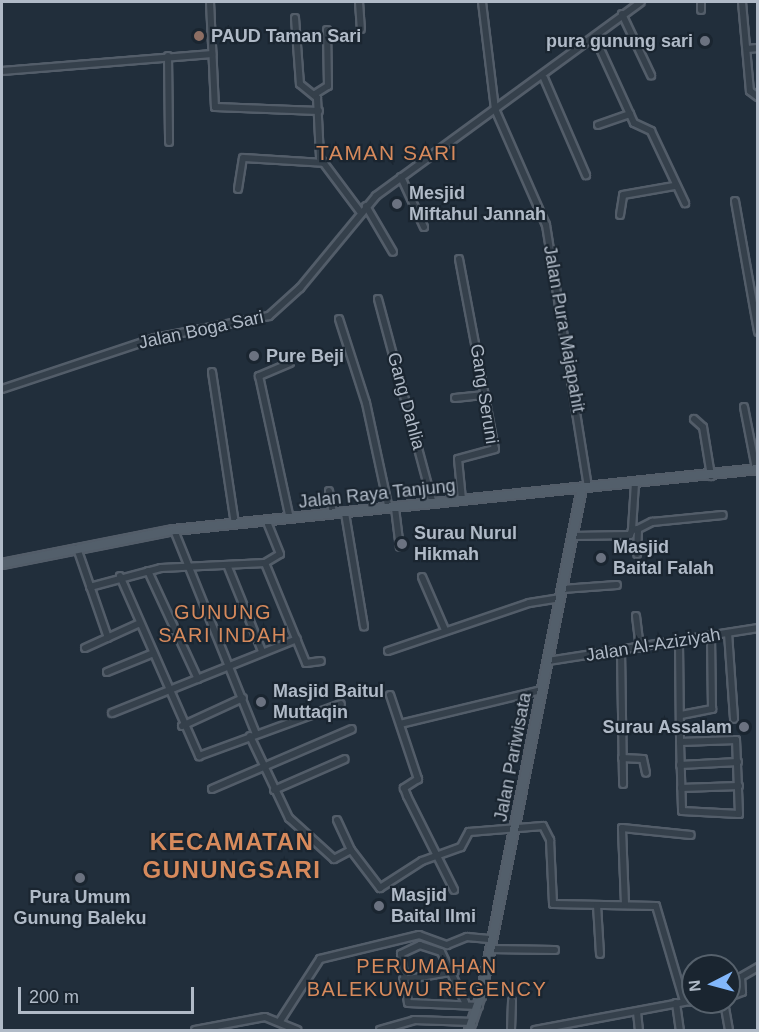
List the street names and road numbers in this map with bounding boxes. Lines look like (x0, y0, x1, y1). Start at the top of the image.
street label: Jalan Pura Majapahit (539, 244, 589, 414)
street label: Jalan Boga Sari (137, 306, 265, 354)
street label: Gang Seruni (465, 342, 503, 446)
street label: Gang Dahlia (383, 350, 429, 452)
street label: Jalan Raya Tanjung (297, 475, 457, 513)
street label: Jalan Al-Aziziyah (584, 624, 722, 666)
street label: Jalan Pariwisata (490, 691, 536, 823)

